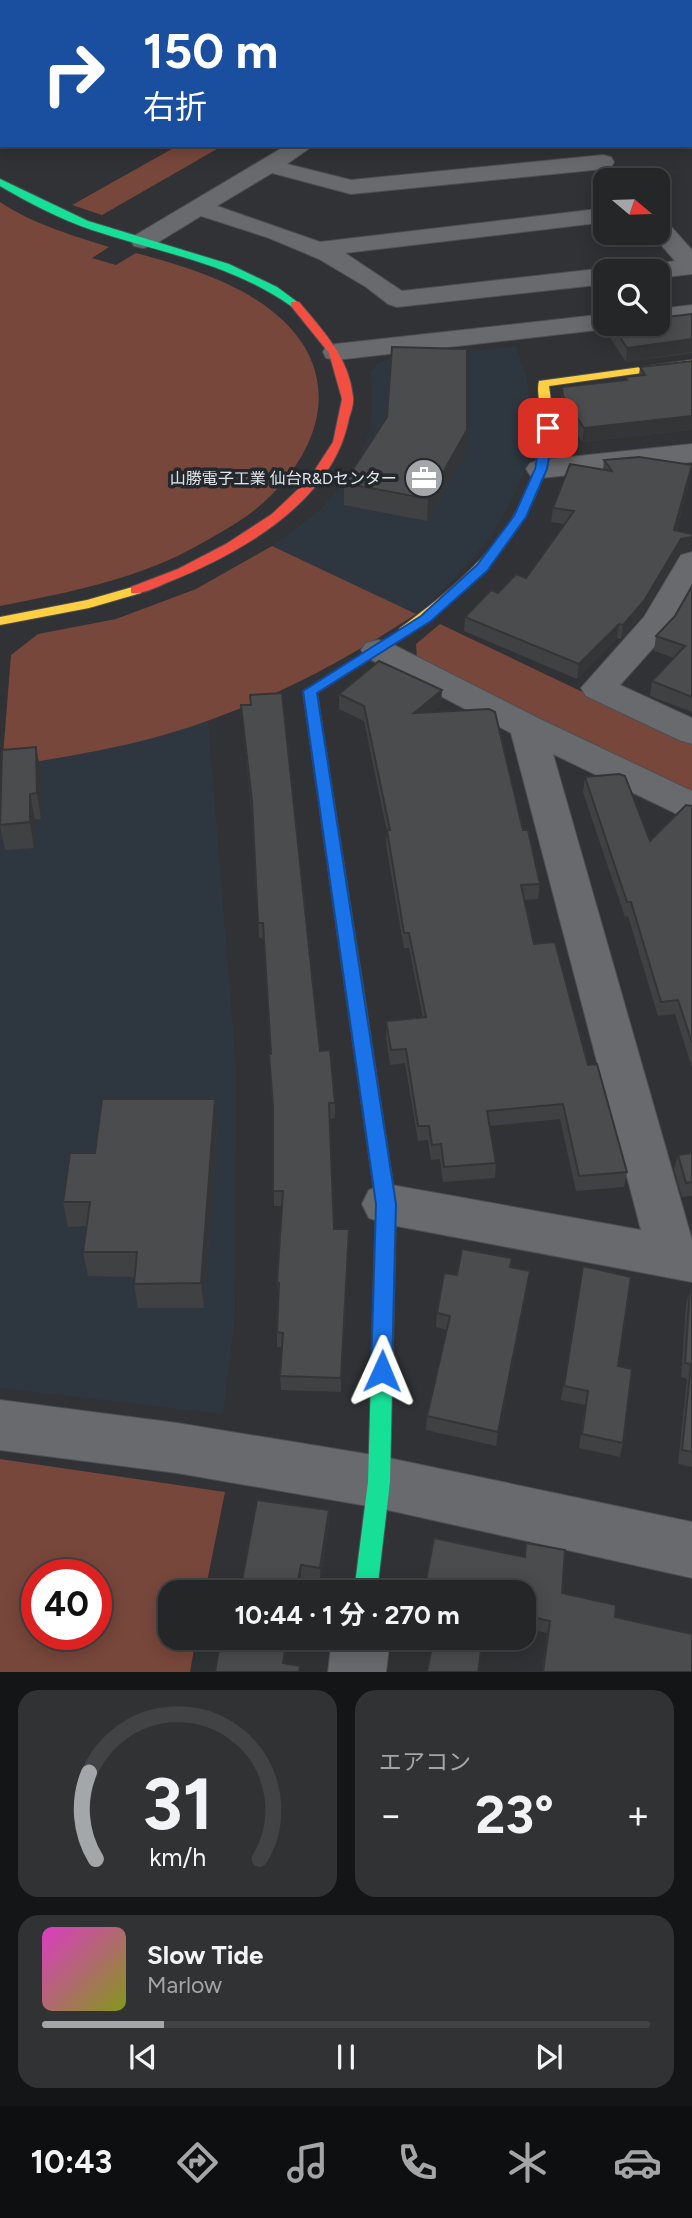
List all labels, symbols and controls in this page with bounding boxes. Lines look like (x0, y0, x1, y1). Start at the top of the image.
text: 150 m (143, 21, 278, 80)
icon: right (28, 28, 119, 119)
text: 右折 (143, 88, 207, 126)
north arrow (593, 168, 670, 245)
map controls (593, 168, 670, 336)
button: search (593, 259, 670, 336)
pin (518, 398, 578, 458)
icon: arrive (529, 409, 567, 447)
office icon: 山勝電子工業 仙台R&Dセンター (403, 457, 445, 499)
place label: 山勝電子工業 仙台R&Dセンター (170, 469, 397, 488)
position arrow (345, 1334, 419, 1408)
speed limit sign: 40 (21, 1559, 112, 1650)
text: 10:44 · 1 分 · 270 m (234, 1599, 460, 1631)
text: エアコン (379, 1748, 471, 1776)
text: 31 (142, 1761, 213, 1848)
text: 23° (475, 1784, 554, 1846)
text: − (379, 1792, 403, 1838)
text: + (626, 1792, 650, 1838)
text: km/h (149, 1842, 206, 1872)
text: Slow Tide (147, 1939, 263, 1971)
text: Marlow (147, 1971, 222, 1999)
icon: previous (124, 2038, 162, 2076)
icon: pause (327, 2038, 365, 2076)
icon: next (530, 2038, 568, 2076)
icon: directions (173, 2138, 222, 2187)
icon: music (283, 2138, 332, 2187)
icon: phone (393, 2138, 442, 2187)
icon: climate (503, 2138, 552, 2187)
icon: car (613, 2138, 662, 2187)
text: 10:43 (30, 2143, 112, 2181)

